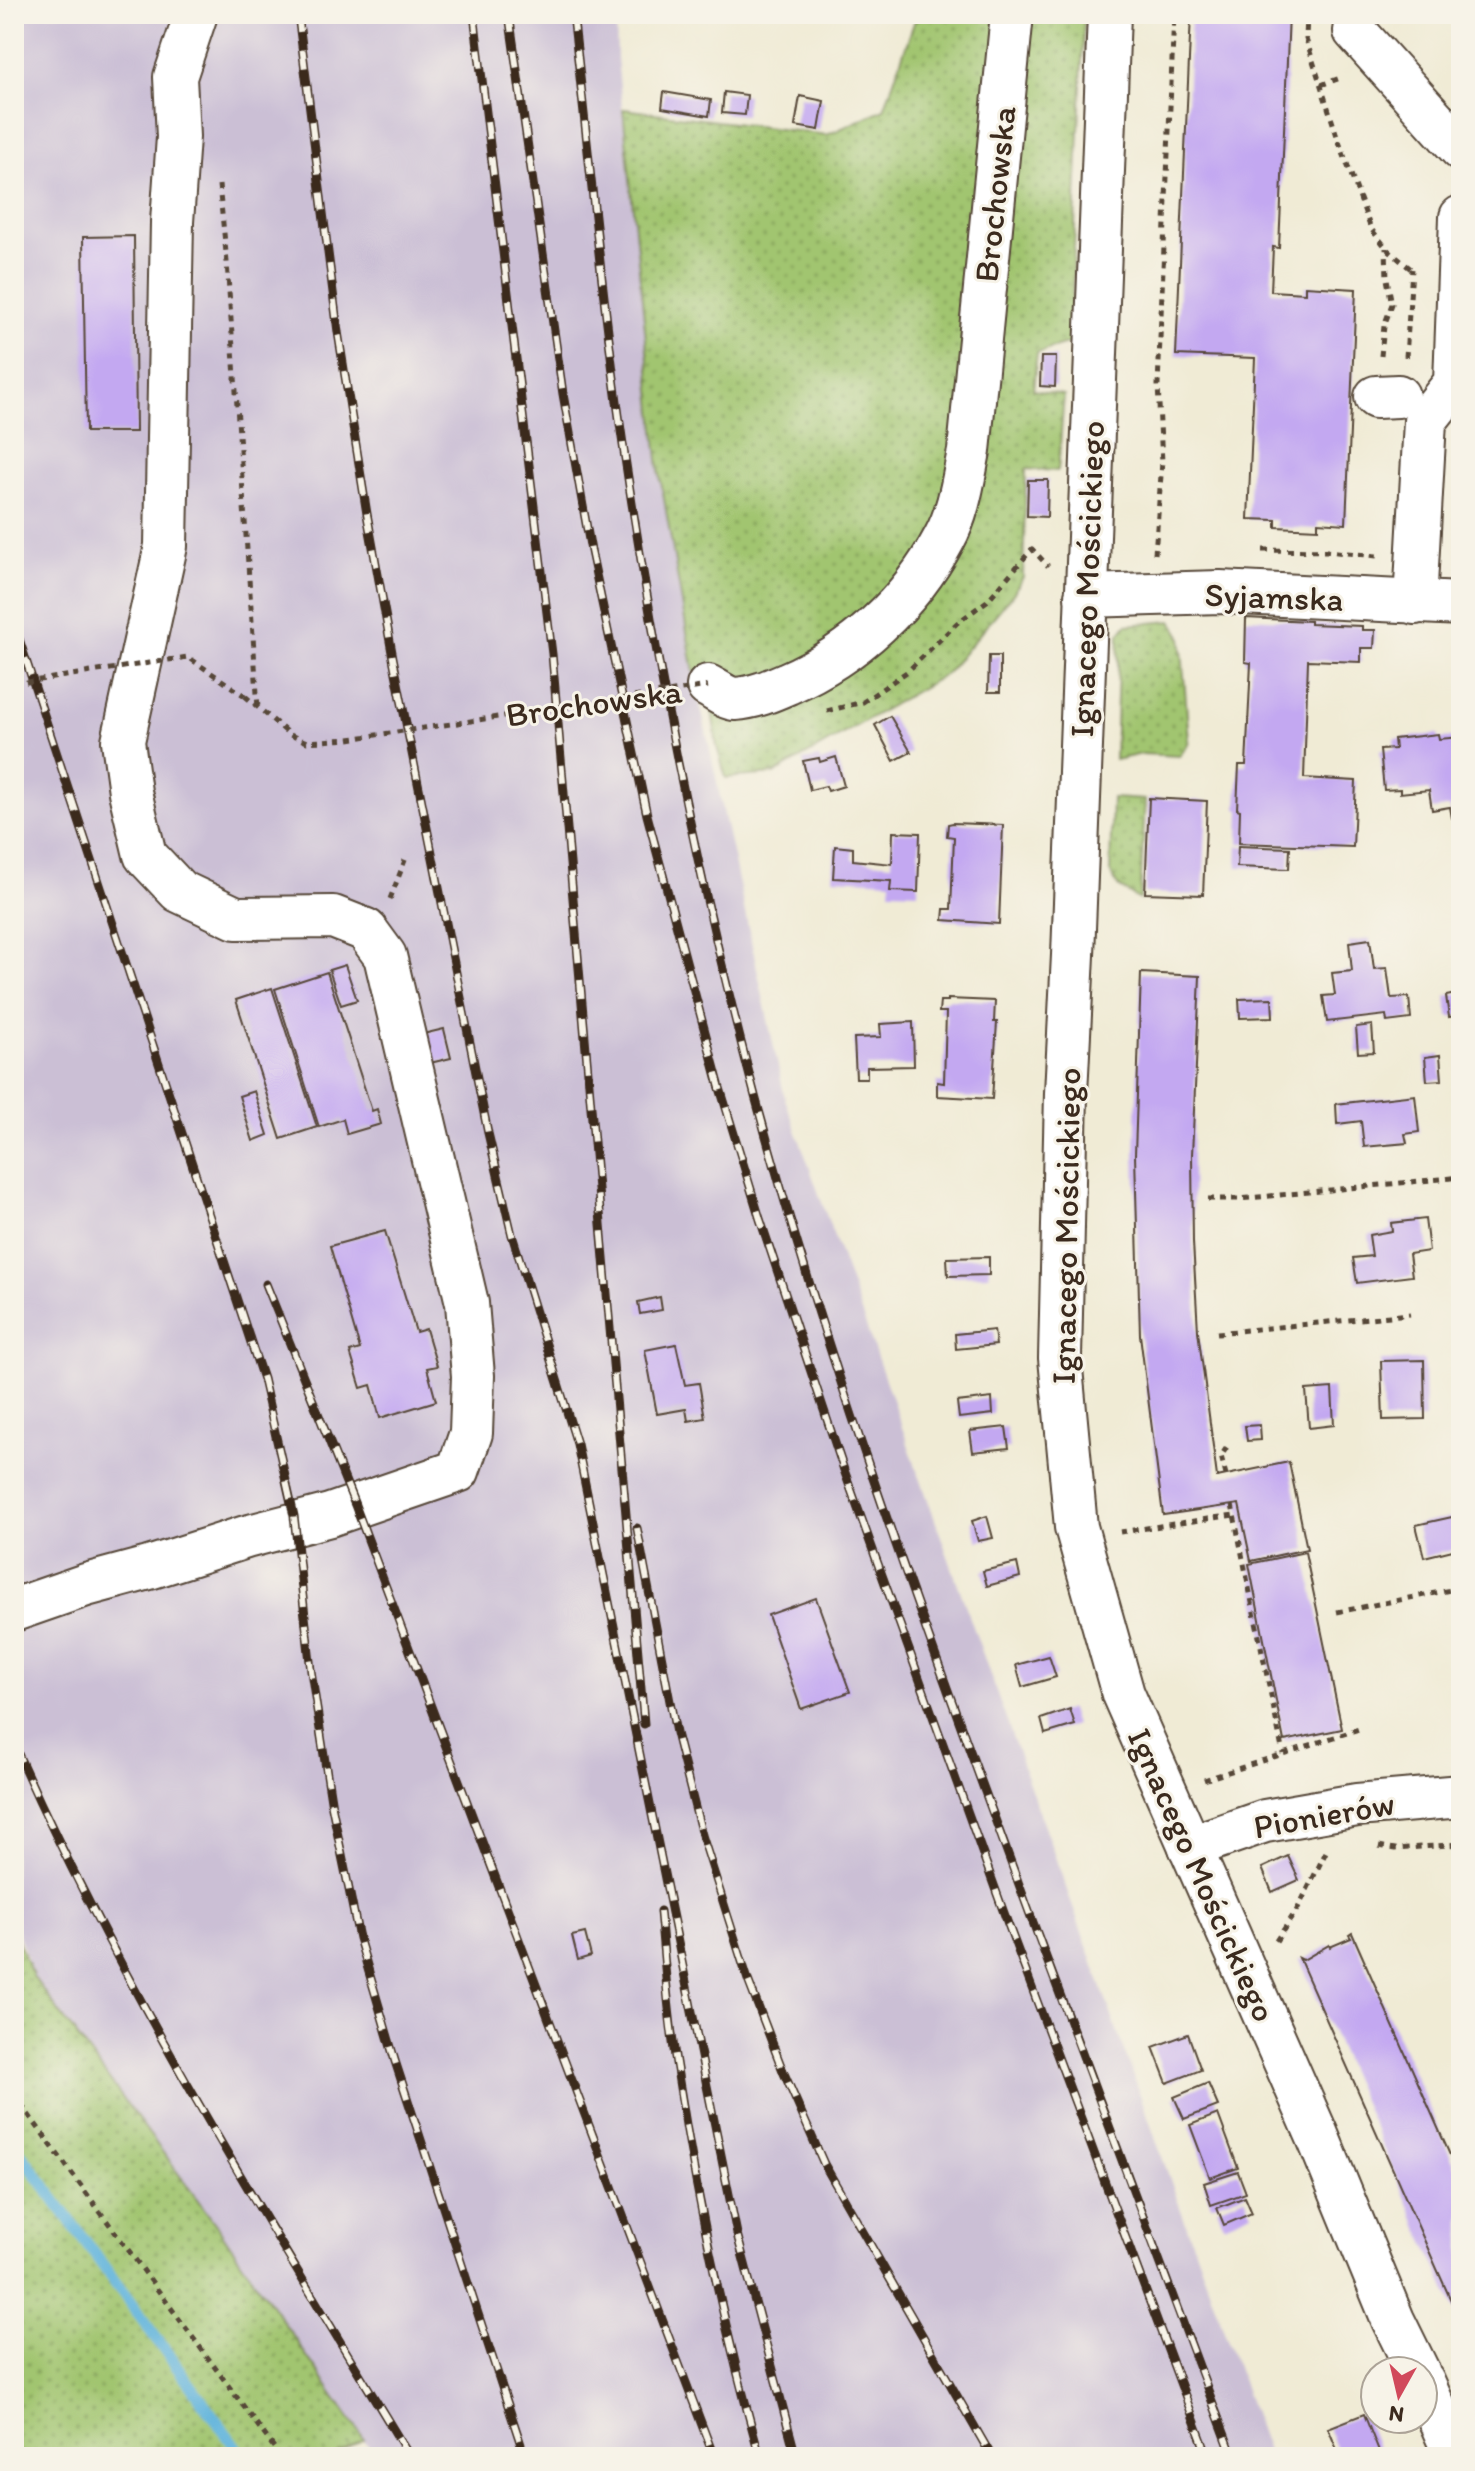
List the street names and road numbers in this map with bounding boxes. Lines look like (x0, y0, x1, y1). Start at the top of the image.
street label: Brochowska (965, 103, 1025, 284)
street label: Ignacego Mościckiego (1061, 420, 1113, 738)
street label: Syjamska (1204, 574, 1344, 620)
street label: Brochowska (503, 670, 685, 736)
street label: Ignacego Mościckiego (1043, 1067, 1089, 1385)
street label: Ignacego Mościckiego (1119, 1722, 1285, 2028)
street label: Pionierów (1250, 1782, 1398, 1848)

